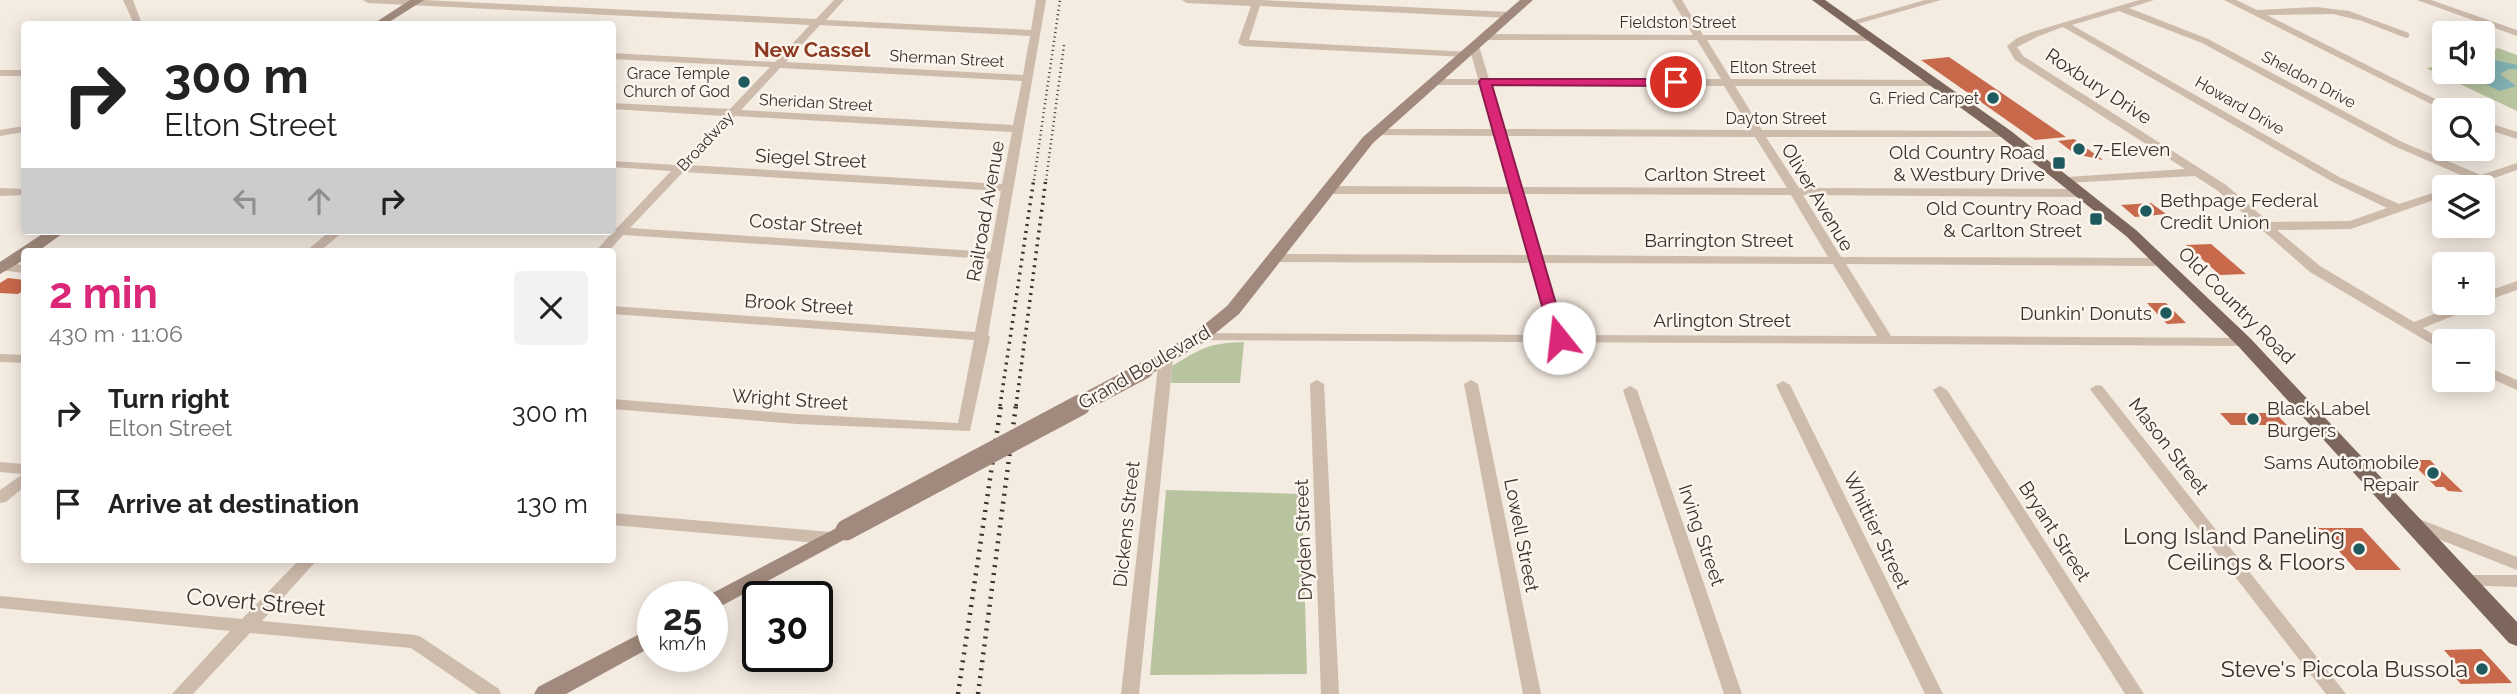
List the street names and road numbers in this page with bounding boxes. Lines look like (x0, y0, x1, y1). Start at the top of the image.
street label: Fieldston Street (1620, 13, 1737, 32)
street label: Roxbury Drive (2042, 44, 2156, 128)
street label: Sherman Street (889, 46, 1006, 71)
street label: Sheldon Drive (2258, 47, 2359, 112)
street label: Elton Street (1730, 58, 1817, 77)
street label: Howard Drive (2192, 72, 2288, 139)
street label: Sheridan Street (759, 90, 874, 115)
street label: Broadway (673, 108, 738, 175)
street label: Dayton Street (1725, 109, 1827, 128)
street label: Railroad Avenue (962, 139, 1008, 283)
street label: Oliver Avenue (1777, 139, 1859, 255)
street label: Siegel Street (755, 144, 868, 172)
street label: Carlton Street (1644, 163, 1766, 185)
street label: Costar Street (748, 209, 864, 239)
street label: Barrington Street (1644, 229, 1794, 251)
street label: Old Country Road (2174, 242, 2300, 368)
street label: Brook Street (744, 289, 855, 319)
street label: Arlington Street (1653, 309, 1792, 331)
street label: Grand Boulevard (1074, 320, 1214, 414)
street label: Wright Street (731, 384, 850, 414)
street label: Mason Street (2125, 394, 2214, 499)
street label: Dickens Street (1108, 459, 1144, 588)
street label: Whittier Street (1839, 468, 1915, 592)
street label: Lowell Street (1500, 476, 1544, 594)
street label: Bryant Street (2015, 477, 2096, 586)
street label: Dryden Street (1290, 478, 1316, 601)
street label: Irving Street (1674, 481, 1730, 589)
street label: Covert Street (185, 582, 327, 621)

